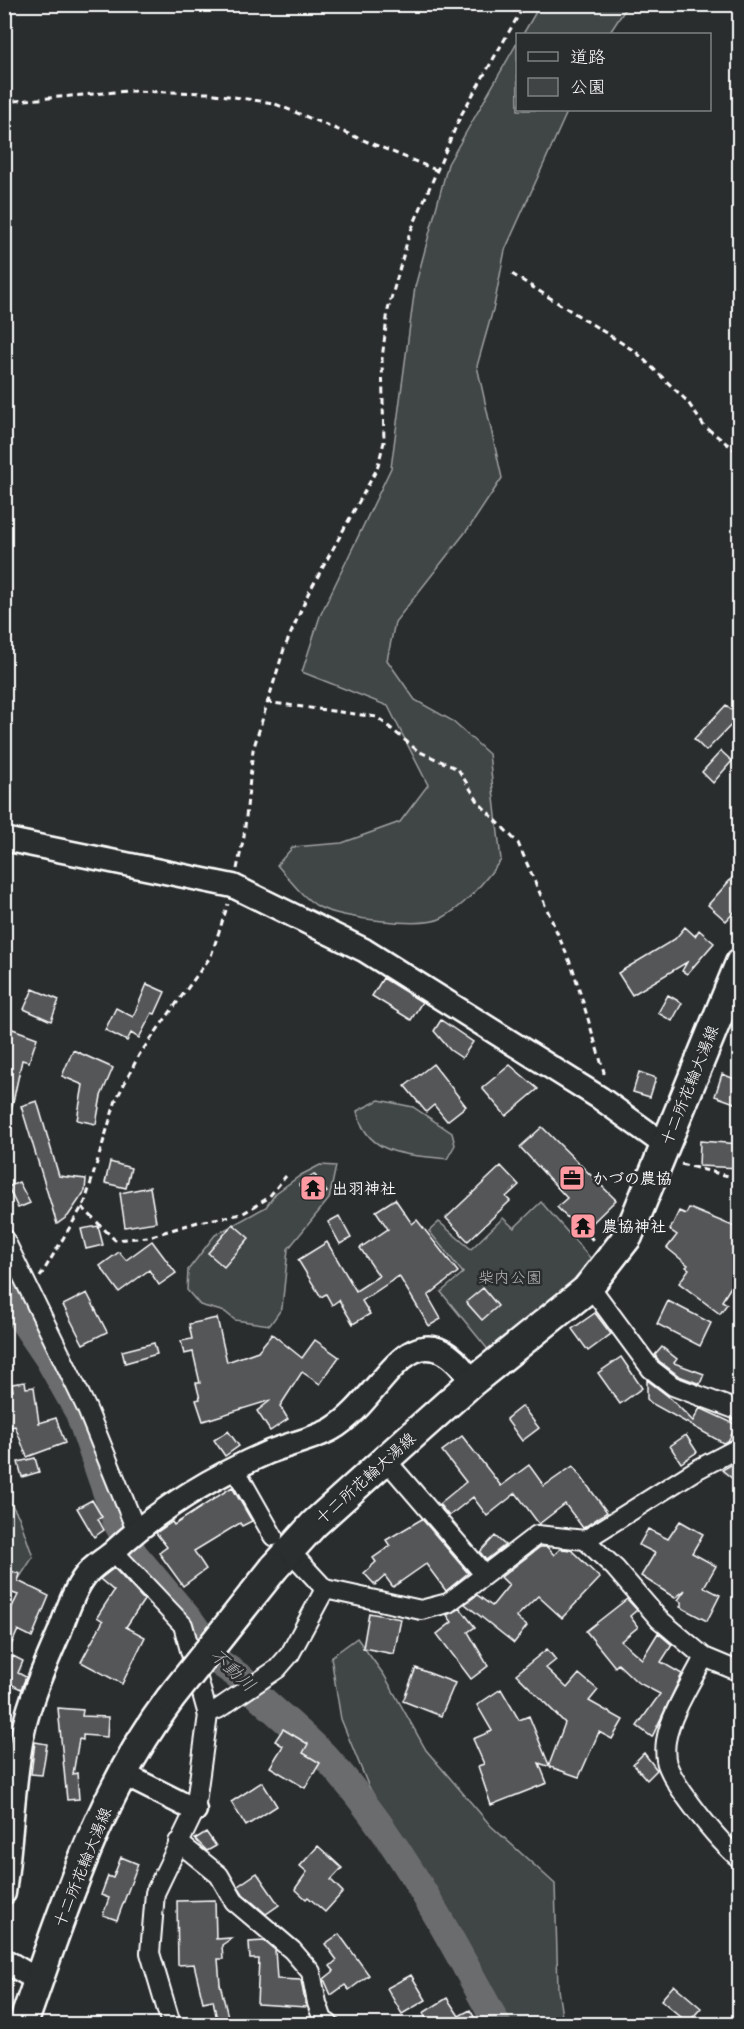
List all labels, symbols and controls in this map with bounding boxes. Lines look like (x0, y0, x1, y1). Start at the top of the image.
legend (516, 33, 711, 111)
text: 道路 (570, 46, 606, 69)
text: 公園 (570, 76, 606, 99)
street label: 十二所花輪大湯線 (657, 1022, 723, 1148)
office icon: かづの農協 (557, 1163, 587, 1193)
place label: かづの農協 (592, 1169, 672, 1189)
temple icon: 出羽神社 (298, 1173, 328, 1203)
place label: 出羽神社 (332, 1179, 396, 1199)
temple icon: 農協神社 (568, 1211, 598, 1241)
place label: 農協神社 (602, 1217, 666, 1237)
park label: 柴内公園 (478, 1268, 542, 1288)
street label: 十二所花輪大湯線 (311, 1428, 420, 1529)
water label: 不動川 (205, 1644, 260, 1697)
street label: 十二所花輪大湯線 (50, 1804, 116, 1930)

